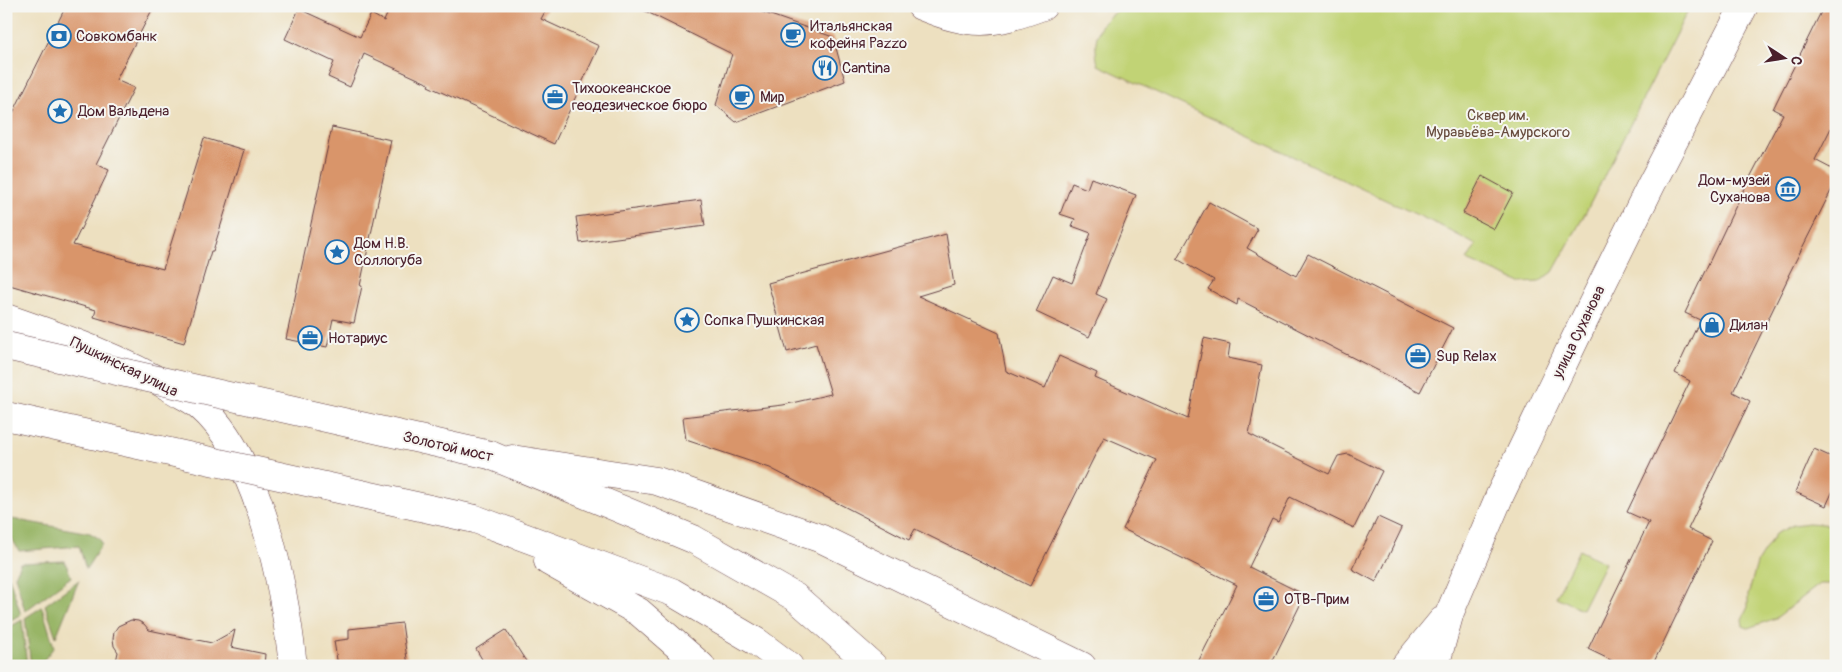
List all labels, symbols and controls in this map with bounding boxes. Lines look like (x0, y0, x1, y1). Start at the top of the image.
place label: Итальянская кофейня Pazzo (810, 17, 907, 53)
cafe icon: Итальянская кофейня Pazzo (780, 22, 806, 48)
bank icon: Совкомбанк (46, 23, 72, 49)
place label: Совкомбанк (76, 27, 157, 46)
north arrow (1760, 32, 1810, 82)
restaurant icon: Cantina (812, 55, 838, 81)
text: С (1787, 55, 1805, 67)
place label: Cantina (842, 59, 890, 78)
place label: Тихоокеанское геодезическое бюро (572, 79, 707, 115)
office icon: Тихоокеанское геодезическое бюро (542, 84, 568, 110)
cafe icon: Мир (729, 84, 755, 110)
place label: Мир (760, 88, 785, 107)
place icon: Дом Вальдена (47, 98, 73, 124)
place label: Дом Вальдена (77, 102, 169, 121)
park label: Сквер им. Муравьёва-Амурского (1426, 106, 1570, 142)
place label: Дом-музей Суханова (1698, 171, 1770, 207)
museum icon: Дом-музей Суханова (1775, 176, 1801, 202)
place label: Дом Н.В. Соллогуба (353, 234, 422, 270)
place icon: Дом Н.В. Соллогуба (324, 239, 350, 265)
street label: улица Суханова (1548, 283, 1610, 382)
place icon: Сопка Пушкинская (674, 307, 700, 333)
place label: Сопка Пушкинская (704, 311, 824, 330)
shop icon: Дилан (1699, 312, 1725, 338)
place label: Дилан (1729, 316, 1768, 335)
office icon: Нотариус (297, 325, 323, 351)
place label: Нотариус (328, 329, 388, 348)
street label: Пушкинская улица (67, 333, 181, 401)
office icon: Sup Relax (1405, 343, 1431, 369)
place label: Sup Relax (1436, 347, 1497, 366)
street label: Золотой мост (401, 427, 495, 467)
office icon: ОТВ-Прим (1253, 586, 1279, 612)
place label: ОТВ-Прим (1284, 590, 1349, 609)

